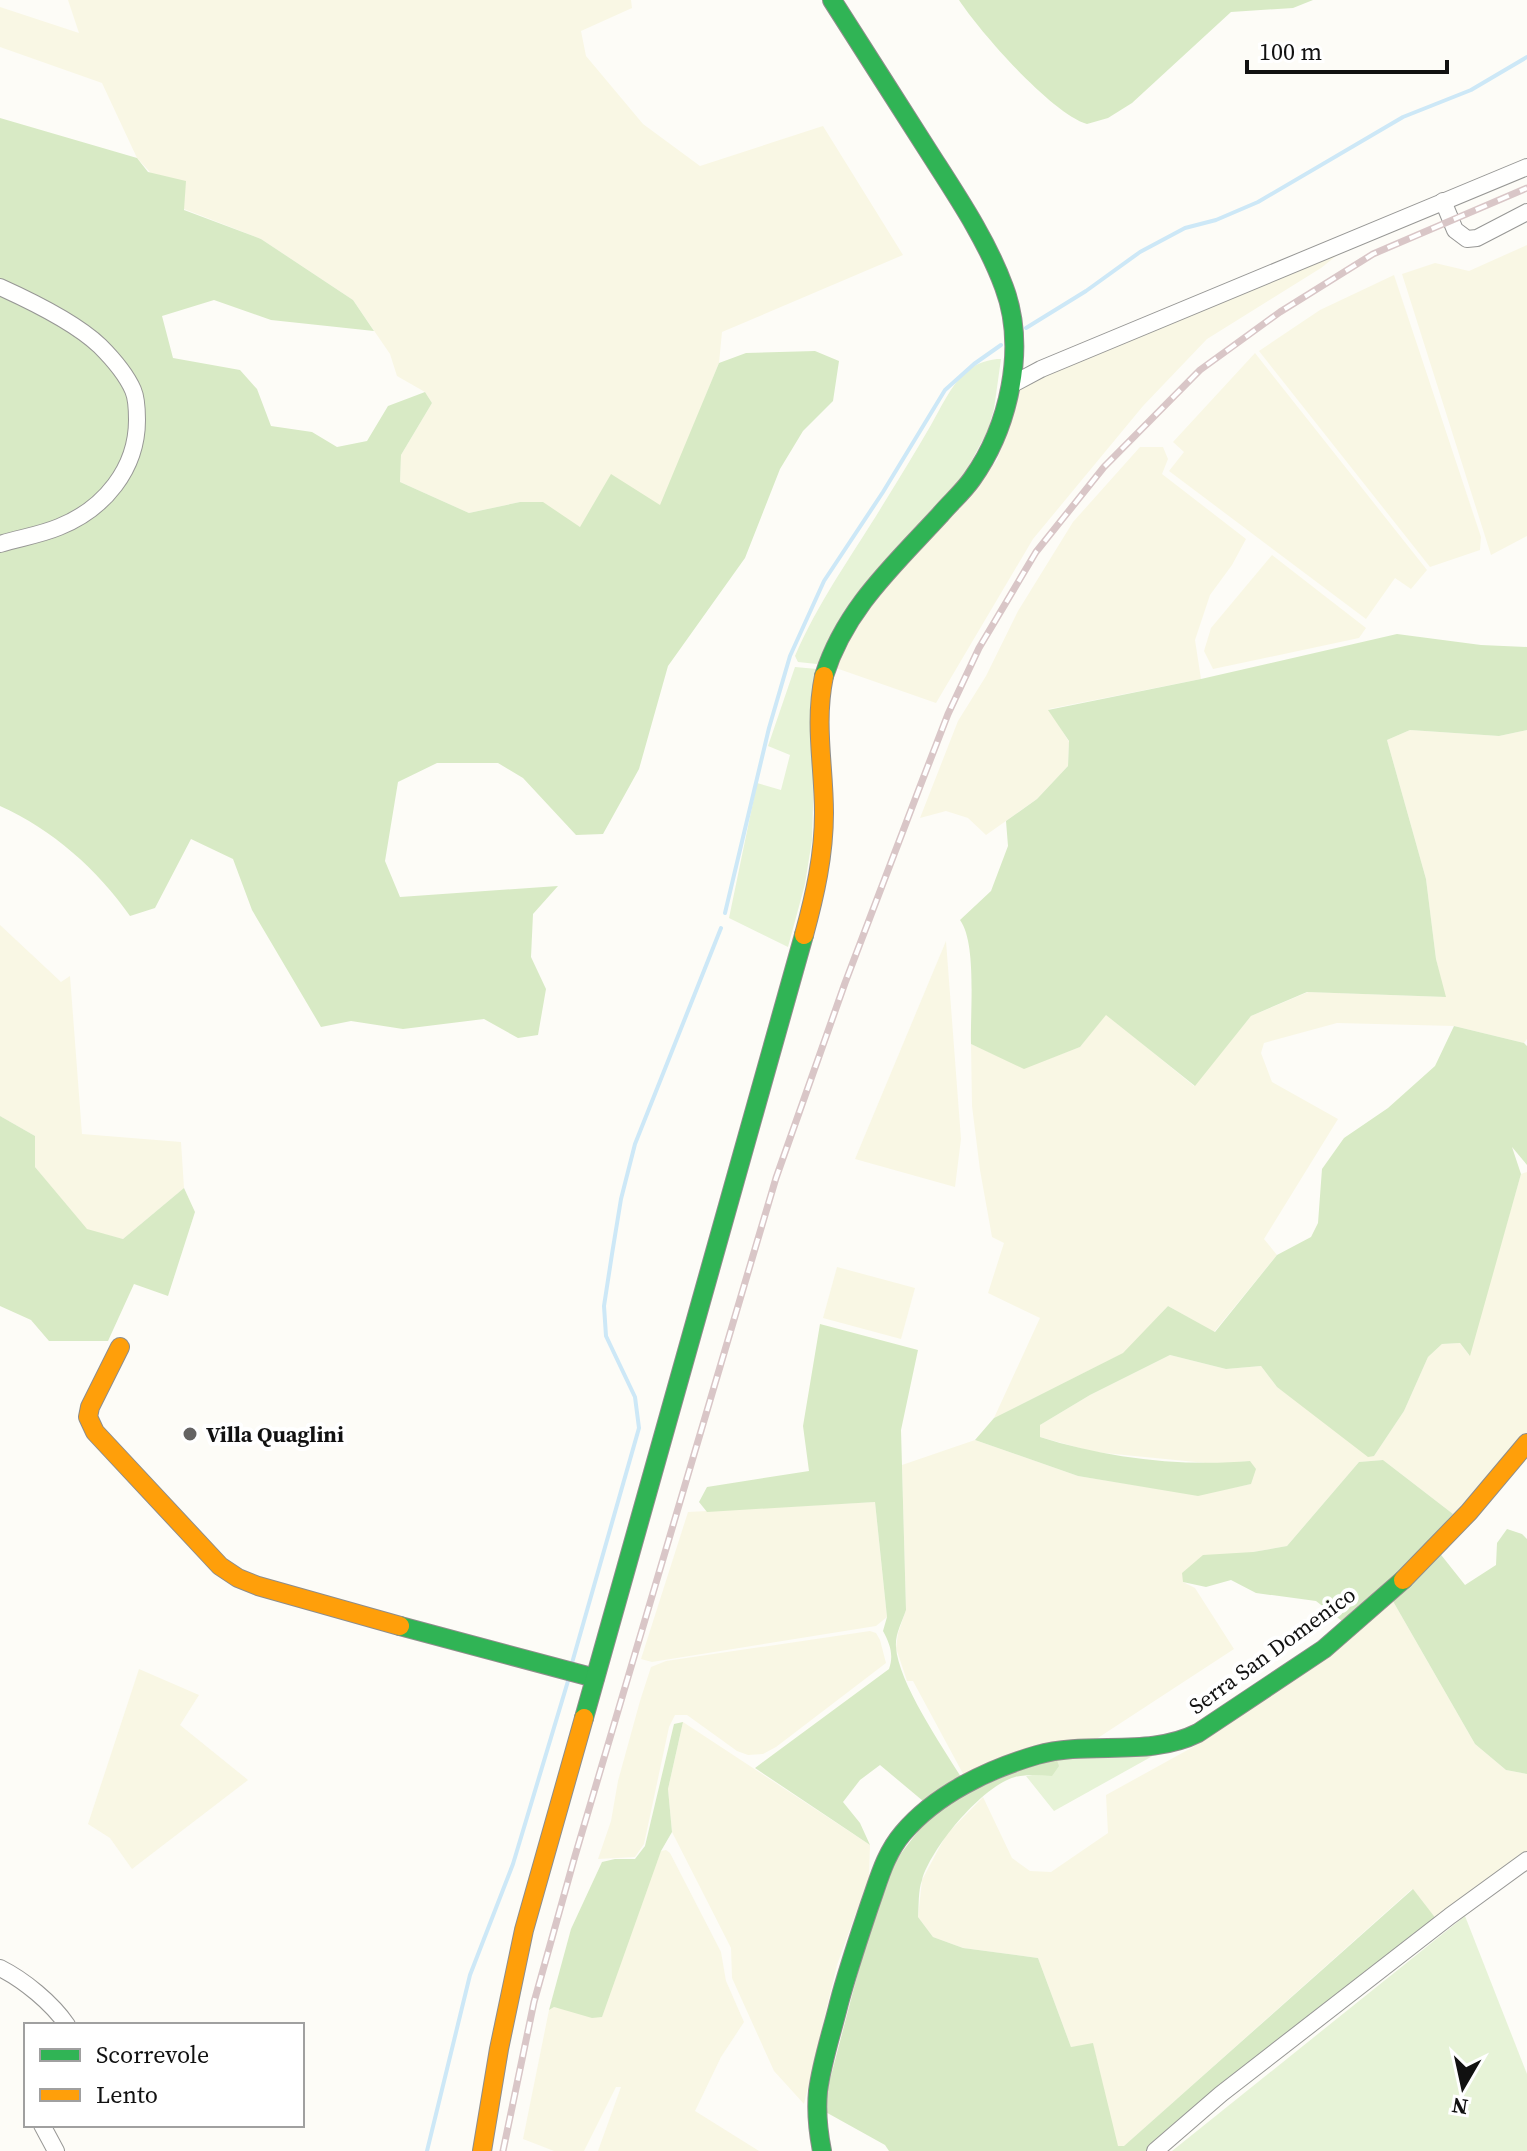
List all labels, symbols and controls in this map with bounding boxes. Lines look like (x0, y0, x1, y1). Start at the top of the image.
scale bar (1247, 24, 1447, 74)
text: 100 m (1259, 35, 1322, 68)
place label: Villa Quaglini (206, 1419, 344, 1449)
marker: Villa Quaglini (181, 1425, 199, 1443)
street label: Serra San Domenico (1183, 1579, 1361, 1721)
legend (24, 2023, 304, 2127)
text: Scorrevole (96, 2038, 209, 2071)
north arrow (1423, 2047, 1503, 2127)
text: Lento (96, 2078, 158, 2111)
text: N (1450, 2091, 1470, 2123)

